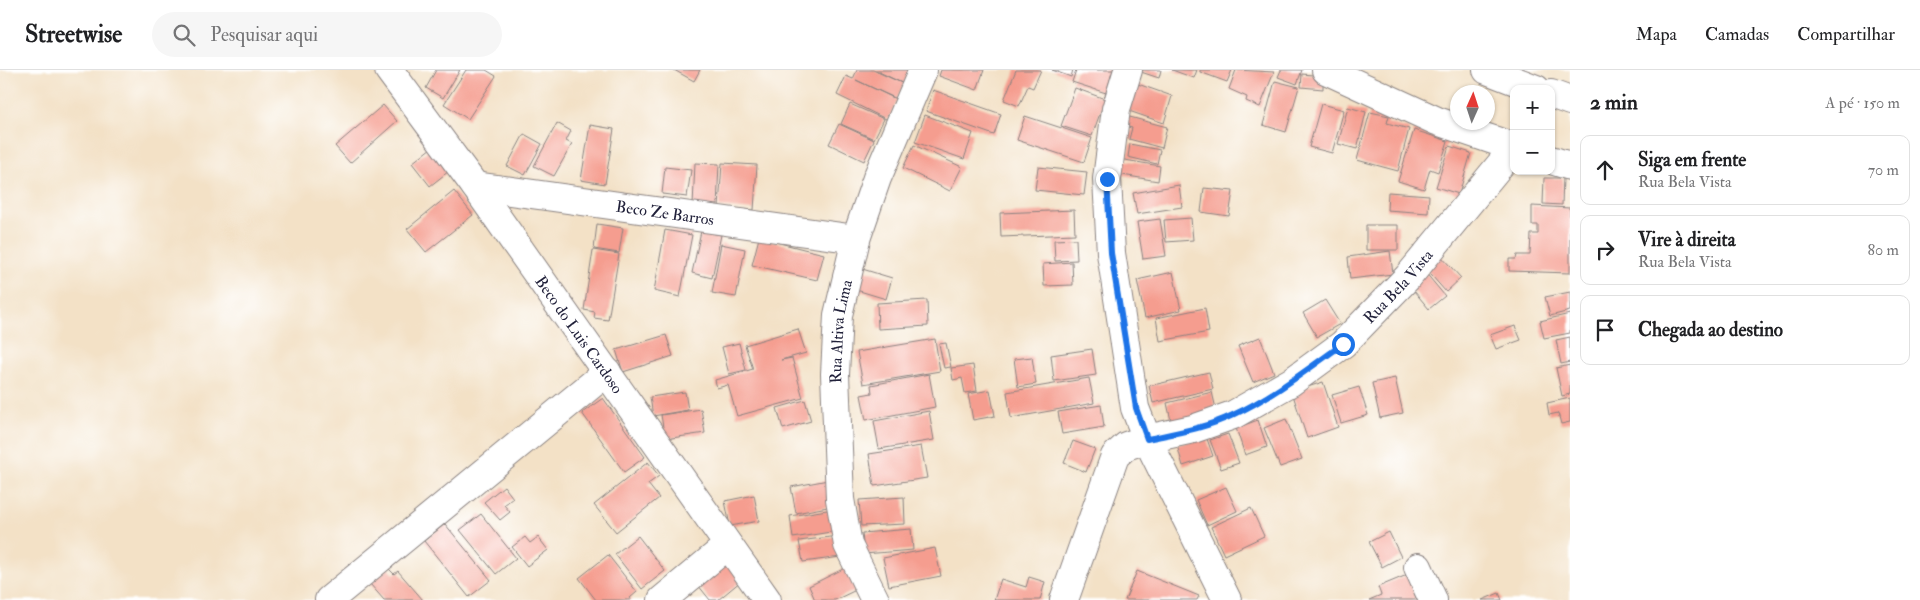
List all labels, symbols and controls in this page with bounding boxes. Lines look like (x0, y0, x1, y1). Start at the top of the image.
search box (152, 12, 502, 57)
text: Streetwise (25, 19, 122, 50)
icon: search (170, 21, 198, 49)
text: Pesquisar aqui (210, 23, 318, 47)
text: Mapa (1636, 23, 1677, 46)
text: Camadas (1705, 23, 1769, 46)
text: Compartilhar (1797, 23, 1895, 46)
north arrow (1450, 85, 1495, 130)
map controls (1510, 85, 1555, 175)
button: + (1510, 85, 1555, 130)
text: 2 min (1590, 89, 1638, 116)
text: A pé · 150 m (1825, 93, 1900, 113)
button: − (1510, 130, 1555, 175)
text: Siga em frente (1638, 148, 1746, 172)
icon: ahead (1591, 156, 1619, 184)
text: 70 m (1868, 160, 1899, 180)
route end (1096, 168, 1119, 191)
text: Rua Bela Vista (1638, 172, 1732, 192)
street label: Beco Ze Barros (615, 197, 715, 230)
text: Vire à direita (1638, 228, 1735, 252)
icon: right (1591, 236, 1619, 264)
text: 80 m (1868, 240, 1899, 260)
street label: Rua Bela Vista (1359, 245, 1438, 328)
text: Rua Bela Vista (1638, 252, 1732, 272)
street label: Beco do Luis Cardoso (530, 272, 627, 398)
street label: Rua Altiva Lima (826, 277, 857, 384)
icon: arrive (1591, 316, 1619, 344)
text: Chegada ao destino (1638, 318, 1783, 342)
route start (1332, 333, 1355, 356)

